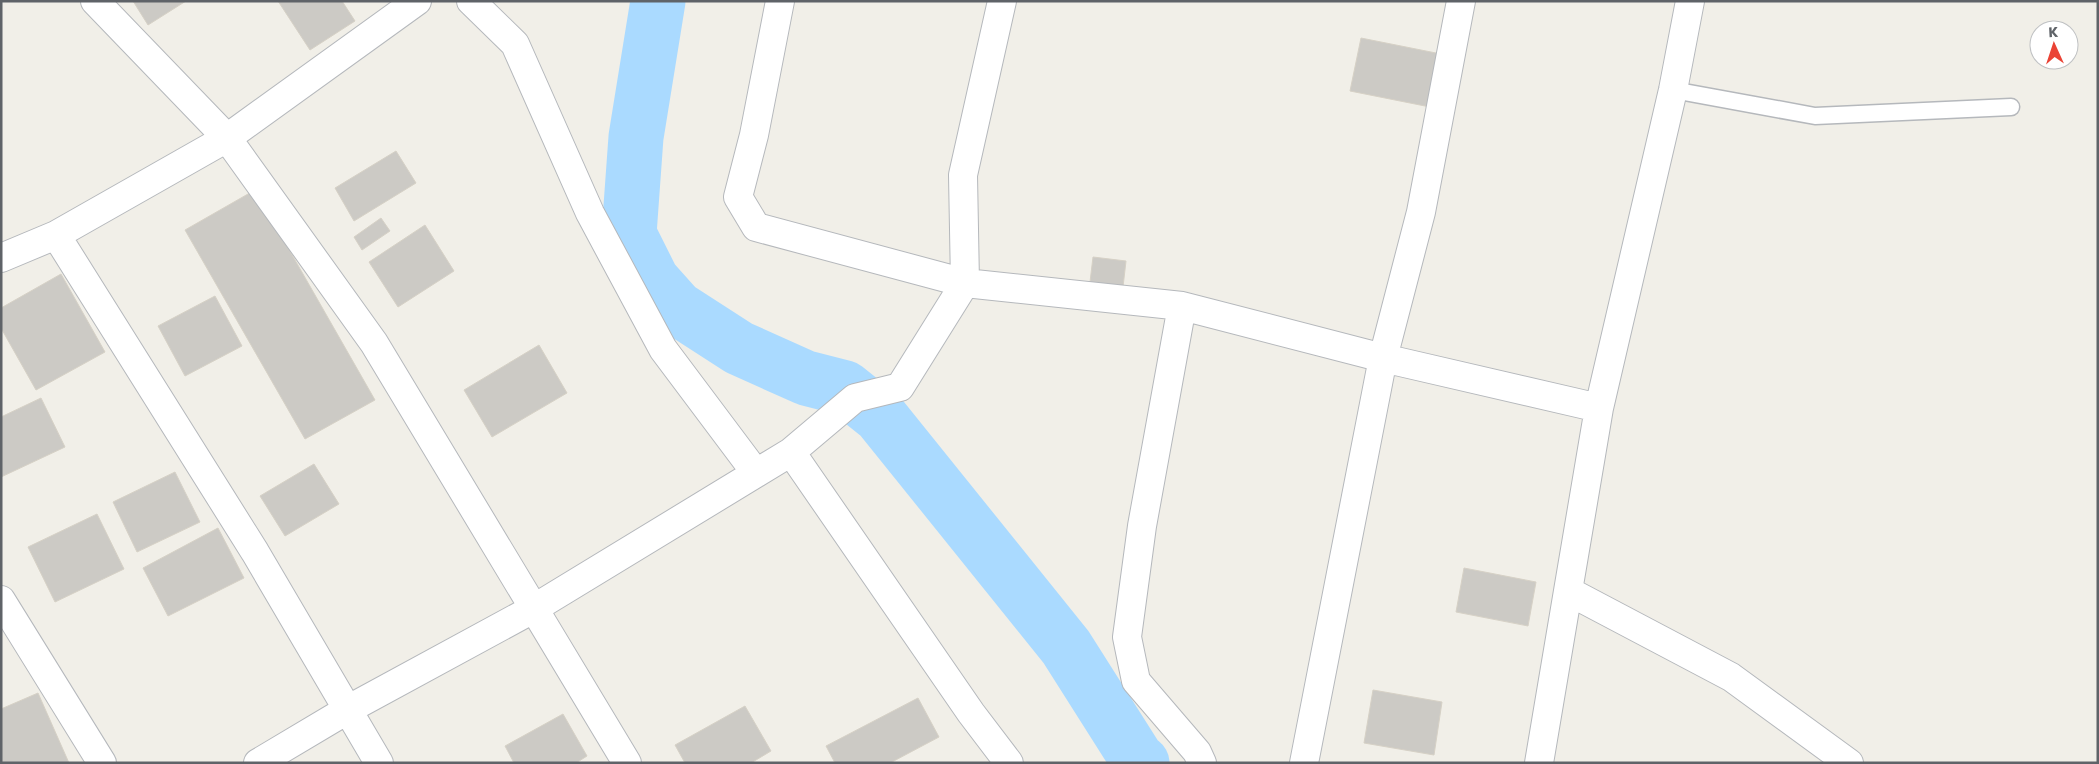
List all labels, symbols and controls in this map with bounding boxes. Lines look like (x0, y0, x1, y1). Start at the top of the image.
north arrow (2029, 20, 2079, 70)
text: K (2048, 22, 2059, 42)

